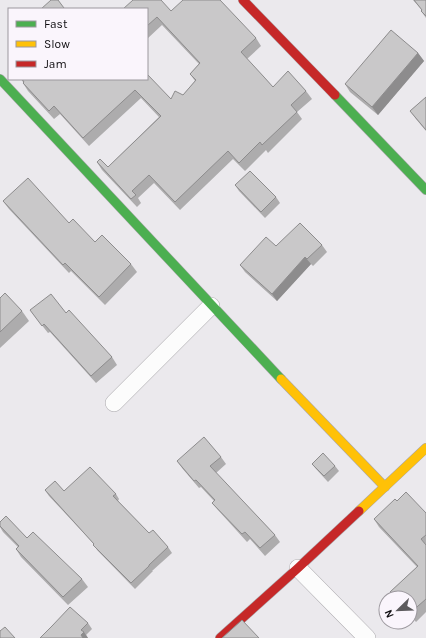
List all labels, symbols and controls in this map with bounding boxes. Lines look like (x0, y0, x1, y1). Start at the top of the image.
legend (8, 8, 148, 80)
text: Fast (44, 17, 68, 31)
text: Slow (44, 37, 70, 51)
text: Jam (44, 57, 67, 71)
north arrow (378, 590, 418, 630)
text: N (382, 608, 397, 620)

